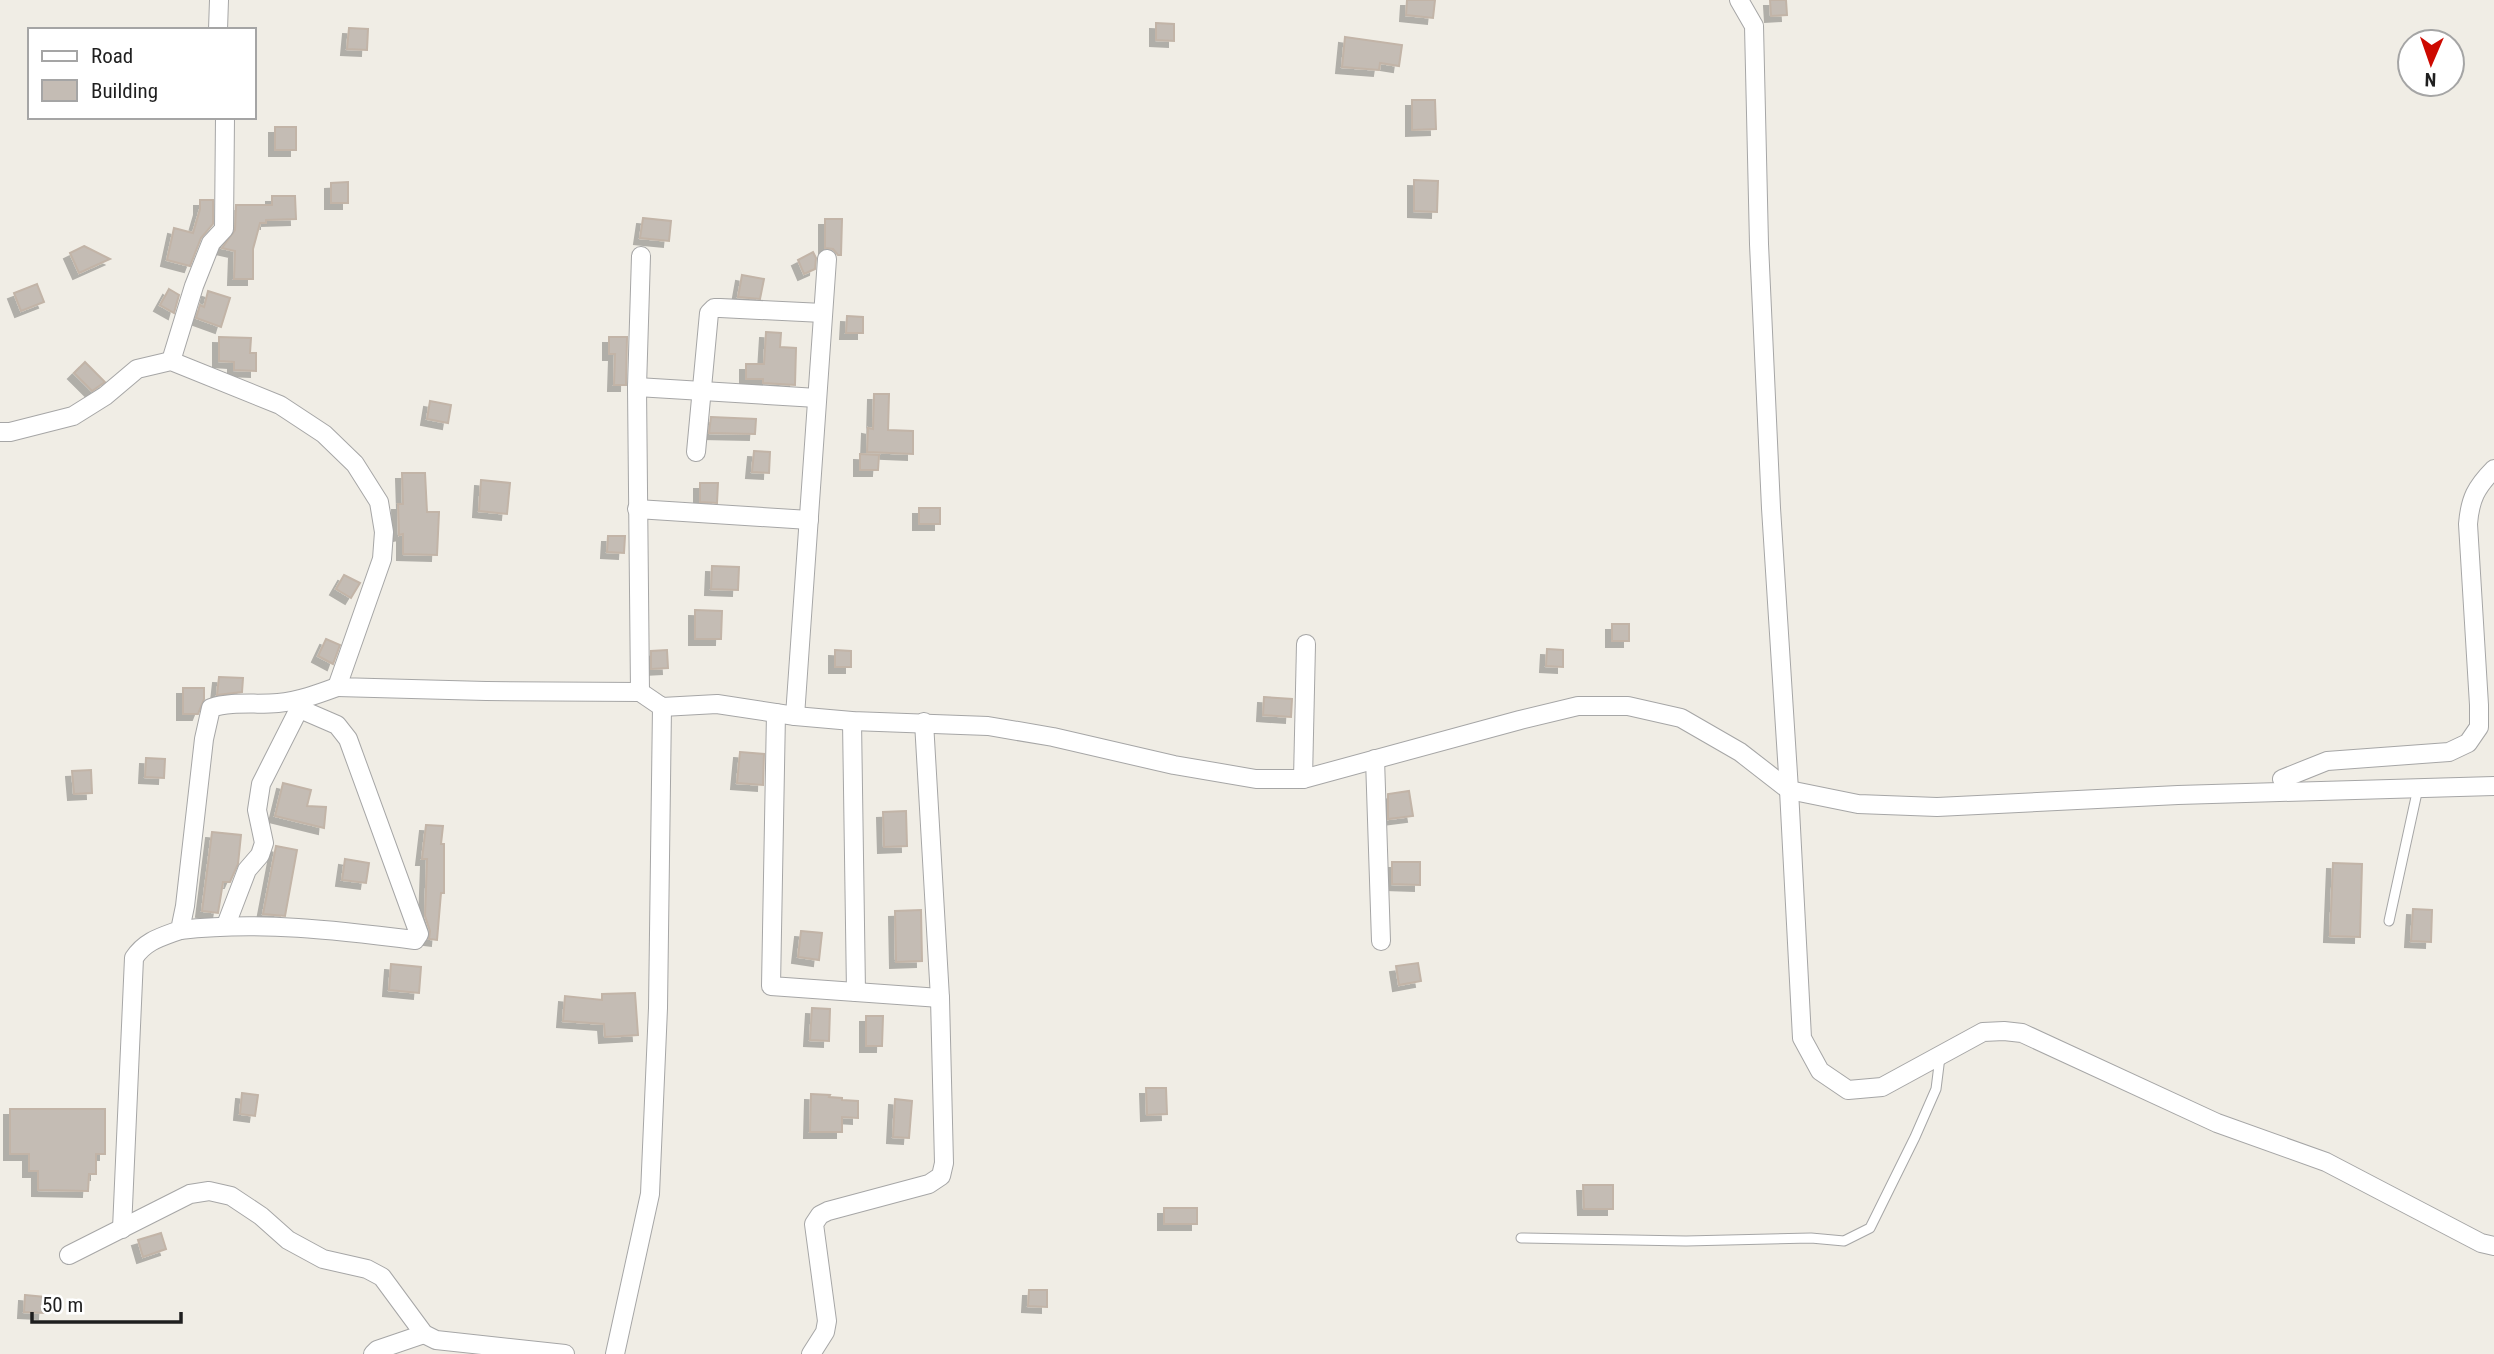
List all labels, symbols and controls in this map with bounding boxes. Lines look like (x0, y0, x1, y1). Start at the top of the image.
legend (28, 28, 256, 119)
north arrow (2396, 28, 2466, 98)
text: Road (91, 44, 133, 68)
text: N (2424, 68, 2437, 91)
text: Building (91, 79, 158, 103)
scale bar (32, 1280, 180, 1324)
text: 50 m (42, 1293, 83, 1317)

